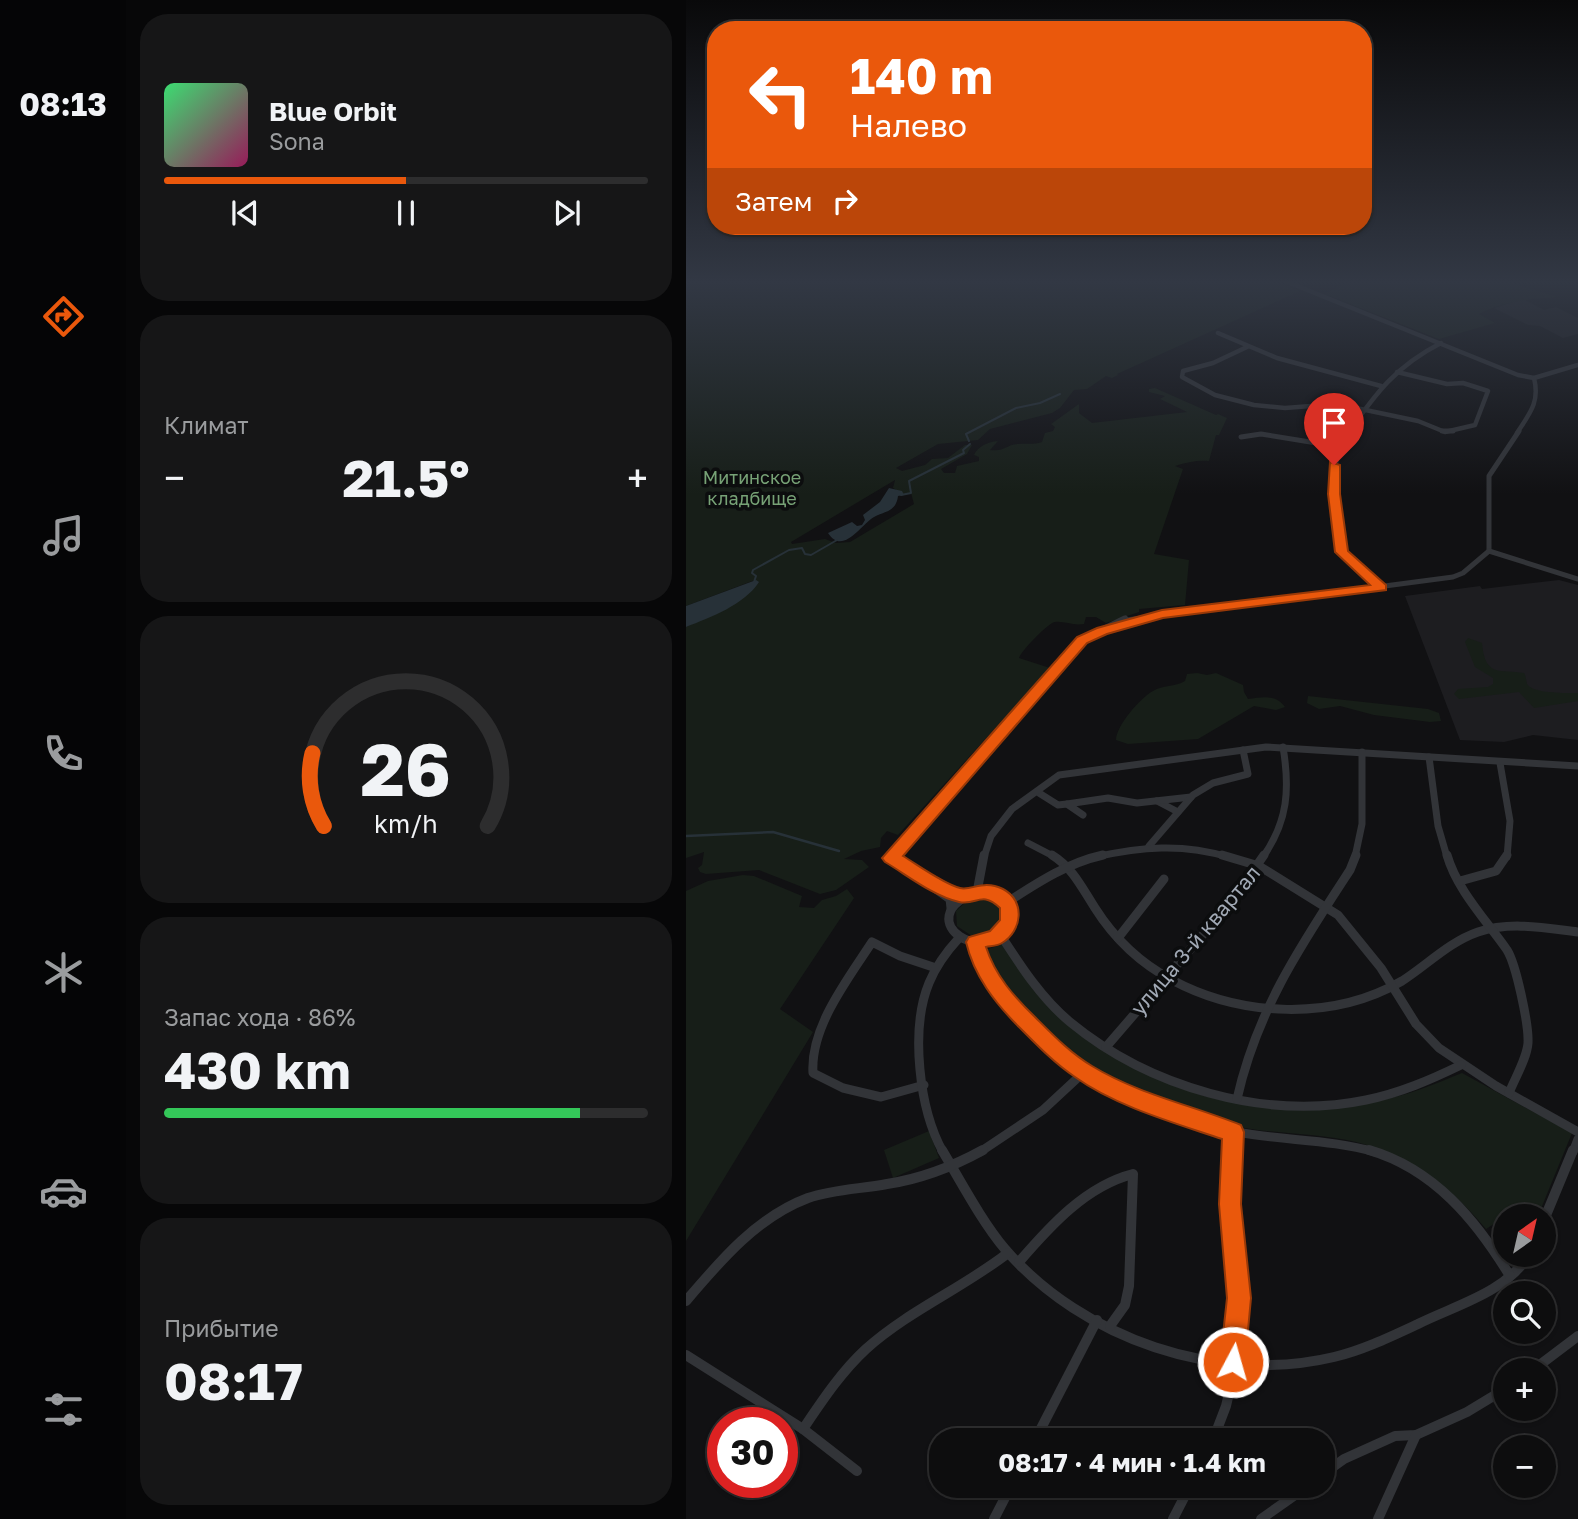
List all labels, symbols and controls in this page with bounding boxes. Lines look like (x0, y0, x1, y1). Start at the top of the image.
text: 140 m (850, 46, 993, 105)
icon: left (735, 49, 826, 140)
text: 08:13 (19, 85, 107, 123)
text: Blue Orbit (269, 96, 397, 127)
text: Налево (850, 106, 967, 144)
text: Sona (269, 127, 325, 155)
icon: right (826, 182, 864, 220)
text: Затем (735, 186, 812, 217)
icon: previous (226, 194, 264, 232)
icon: pause (387, 194, 425, 232)
icon: next (548, 194, 586, 232)
icon: directions (39, 292, 88, 341)
pin (1304, 393, 1364, 465)
icon: arrive (1315, 404, 1353, 442)
text: Климат (164, 411, 249, 439)
text: 21.5° (342, 446, 470, 508)
text: − (164, 455, 185, 500)
text: + (627, 455, 648, 500)
park label: Митинское кладбище (703, 466, 801, 509)
icon: music (39, 511, 88, 560)
text: 26 (361, 725, 451, 812)
icon: phone (39, 729, 88, 778)
text: km/h (374, 807, 438, 838)
street label: улица 3-й квартал (1125, 860, 1265, 1020)
icon: climate (39, 948, 88, 997)
text: Запас хода · 86% (164, 1003, 355, 1031)
text: 430 km (164, 1038, 351, 1100)
icon: car (39, 1167, 88, 1216)
north arrow (1493, 1204, 1556, 1267)
map controls (1493, 1204, 1556, 1498)
button: search (1493, 1281, 1556, 1344)
text: Прибытие (164, 1314, 279, 1342)
position arrow (1196, 1325, 1270, 1399)
text: 08:17 (164, 1349, 303, 1411)
button: + (1493, 1358, 1556, 1421)
icon: filters (39, 1385, 88, 1434)
speed limit sign: 30 (707, 1407, 798, 1498)
button: − (1493, 1435, 1556, 1498)
text: 08:17 · 4 мин · 1.4 km (998, 1447, 1266, 1478)

